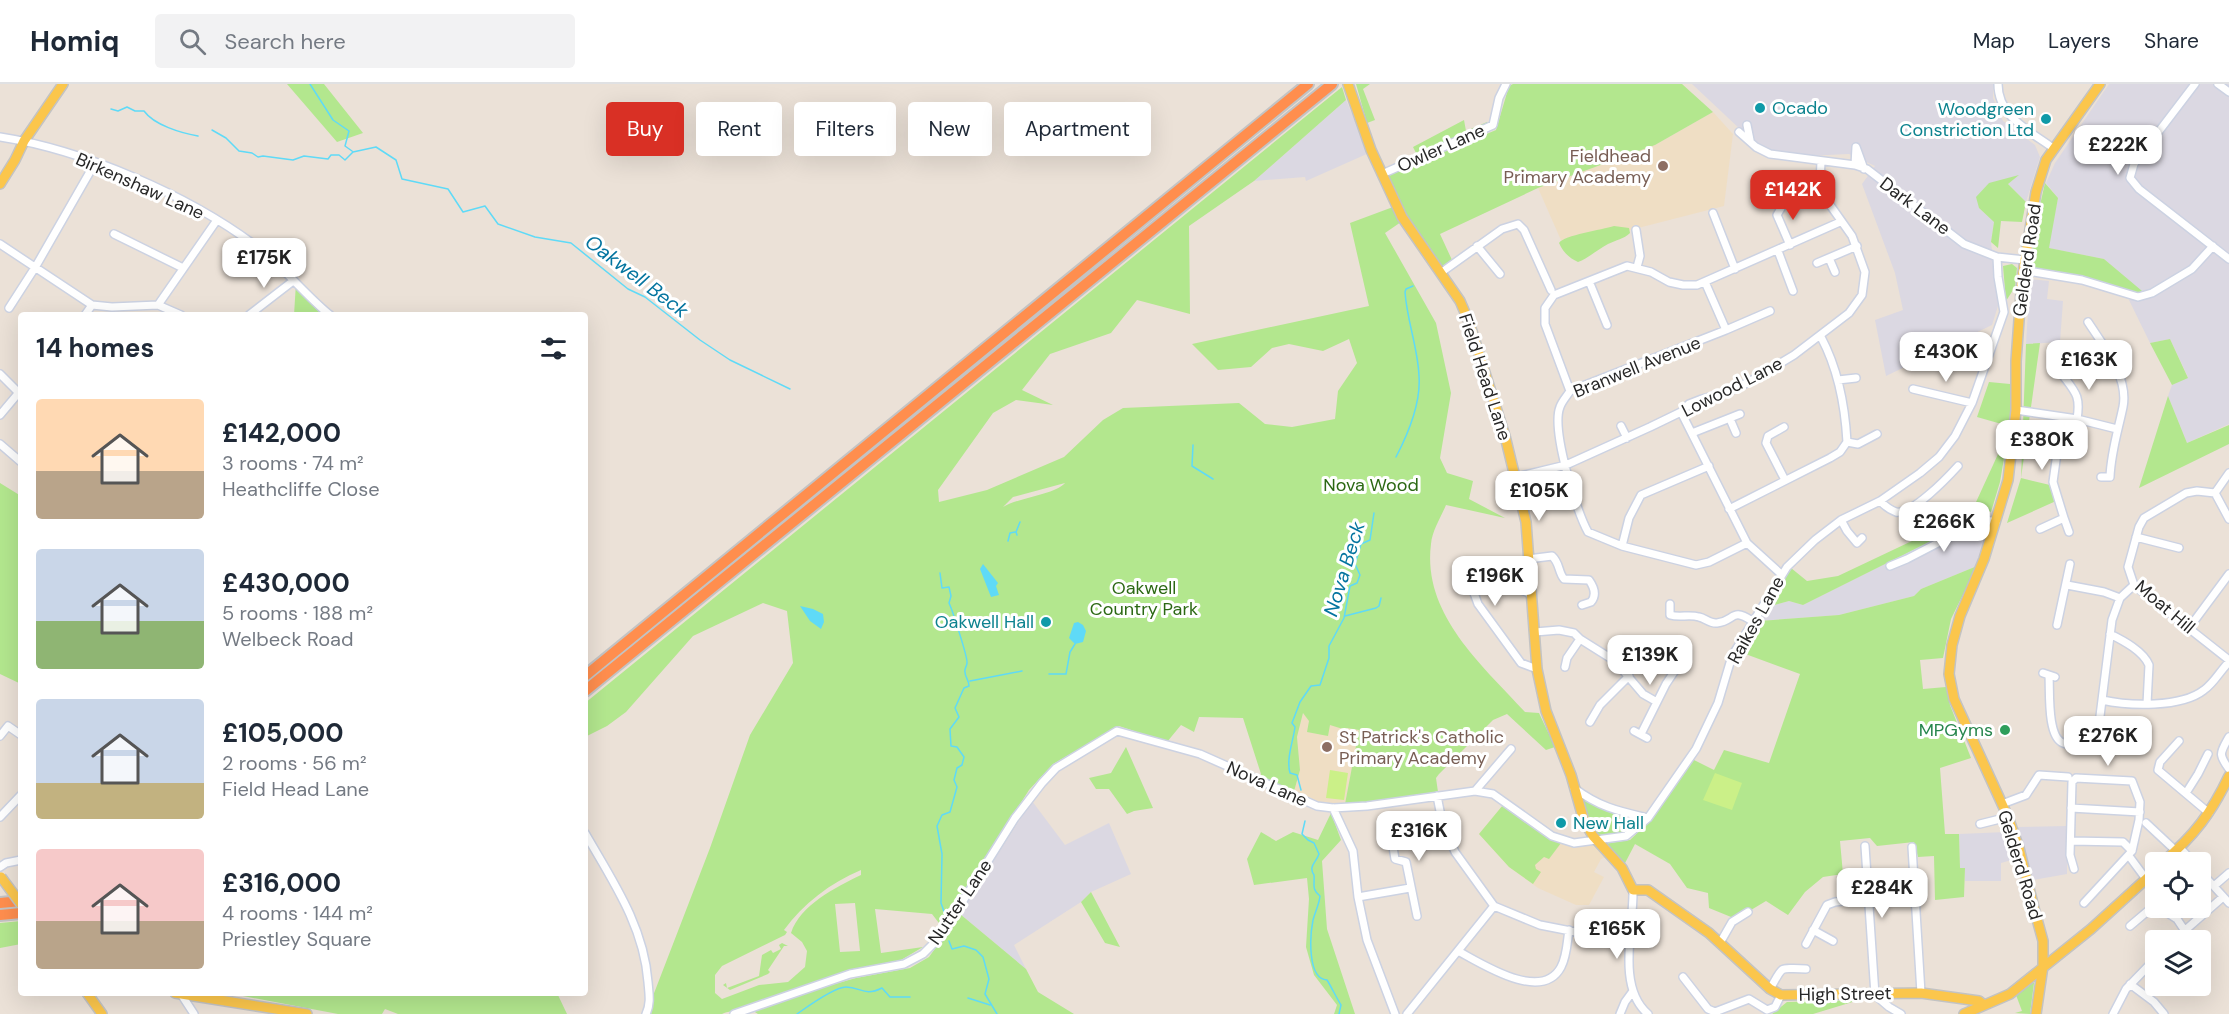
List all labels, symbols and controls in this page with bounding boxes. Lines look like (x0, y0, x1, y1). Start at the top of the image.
search box (155, 14, 575, 68)
text: Homiq (30, 23, 119, 60)
icon: search (176, 25, 209, 58)
text: Search here (224, 27, 346, 56)
text: Map (1973, 27, 2015, 55)
text: Layers (2048, 27, 2111, 55)
text: Share (2144, 27, 2199, 55)
place label: Ocado (1772, 96, 1828, 120)
place label: Woodgreen Constriction Ltd (1900, 97, 2034, 142)
marker: Ocado (1753, 101, 1767, 115)
chip: Buy (606, 102, 684, 156)
chip: Rent (696, 102, 782, 156)
chip: Filters (794, 102, 896, 156)
chip: New (908, 102, 992, 156)
chip: Apartment (1004, 102, 1151, 156)
marker: Woodgreen Constriction Ltd (2039, 112, 2053, 126)
street label: Owler Lane (1394, 118, 1488, 178)
pin: £222K (2076, 125, 2160, 176)
text: £222K (2088, 131, 2148, 157)
place label: Fieldhead Primary Academy (1503, 144, 1651, 189)
street label: Birkenshaw Lane (72, 147, 208, 225)
marker: Fieldhead Primary Academy (1656, 159, 1670, 173)
pin: £142K (1751, 170, 1835, 221)
street label: Dark Lane (1875, 172, 1955, 240)
text: £142K (1764, 176, 1822, 202)
street label: Gelderd Road (2007, 202, 2047, 318)
water label: Oakwell Beck (580, 229, 695, 324)
pin: £175K (222, 238, 306, 289)
text: £175K (236, 244, 292, 270)
street label: Field Head Lane (1453, 310, 1517, 444)
text: 14 homes (36, 331, 154, 365)
street label: Branwell Avenue (1570, 331, 1704, 403)
icon: filters (537, 332, 570, 365)
pin: £430K (1904, 332, 1988, 383)
text: £430K (1914, 338, 1978, 364)
pin: £163K (2047, 340, 2131, 391)
text: £163K (2060, 346, 2118, 372)
street label: Lowood Lane (1678, 351, 1786, 423)
text: £142,000 (222, 416, 341, 450)
pin: £380K (2000, 420, 2084, 471)
icon: home (84, 423, 156, 495)
text: £380K (2010, 426, 2074, 452)
text: 3 rooms · 74 m² (222, 450, 364, 476)
pin: £105K (1497, 471, 1581, 522)
park label: Nova Wood (1323, 473, 1419, 497)
text: Heathcliffe Close (222, 476, 380, 502)
text: £105K (1509, 477, 1569, 503)
pin: £266K (1902, 502, 1986, 553)
text: £266K (1913, 508, 1975, 534)
water label: Nova Beck (1317, 518, 1371, 620)
pin: £196K (1453, 556, 1537, 607)
text: £196K (1466, 562, 1524, 588)
text: £430,000 (222, 566, 350, 600)
street label: Raikes Lane (1722, 572, 1790, 668)
icon: home (84, 573, 156, 645)
street label: Moat Hill (2130, 575, 2200, 639)
park label: Oakwell Country Park (1090, 576, 1198, 621)
text: 5 rooms · 188 m² (222, 600, 373, 626)
place label: Oakwell Hall (935, 610, 1034, 634)
marker: Oakwell Hall (1039, 615, 1053, 629)
text: Welbeck Road (222, 626, 353, 652)
pin: £139K (1608, 635, 1692, 686)
text: £139K (1621, 641, 1679, 667)
text: £105,000 (222, 716, 344, 750)
pin: £276K (2066, 716, 2150, 767)
place label: MPGyms (1919, 718, 1993, 742)
text: £276K (2078, 722, 2138, 748)
icon: home (84, 723, 156, 795)
marker: MPGyms (1998, 723, 2012, 737)
place label: St Patrick's Catholic Primary Academy (1339, 725, 1504, 770)
marker: St Patrick's Catholic Primary Academy (1320, 740, 1334, 754)
text: 2 rooms · 56 m² (222, 750, 367, 776)
street label: Nova Lane (1223, 756, 1311, 812)
text: Field Head Lane (222, 776, 369, 802)
street label: Gelderd Road (1992, 807, 2048, 923)
pin: £316K (1377, 811, 1461, 862)
place label: New Hall (1573, 811, 1644, 835)
marker: New Hall (1554, 816, 1568, 830)
text: £316K (1390, 817, 1448, 843)
map controls (2145, 852, 2211, 996)
button: locate (2145, 852, 2211, 918)
street label: Nutter Lane (923, 855, 997, 949)
text: £316,000 (222, 866, 341, 900)
pin: £284K (1840, 868, 1924, 919)
icon: home (84, 873, 156, 945)
text: £284K (1851, 874, 1913, 900)
text: 4 rooms · 144 m² (222, 900, 373, 926)
pin: £165K (1575, 909, 1659, 960)
text: £165K (1588, 915, 1646, 941)
text: Priestley Square (222, 926, 371, 952)
button: layers (2145, 930, 2211, 996)
street label: High Street (1798, 981, 1892, 1007)

